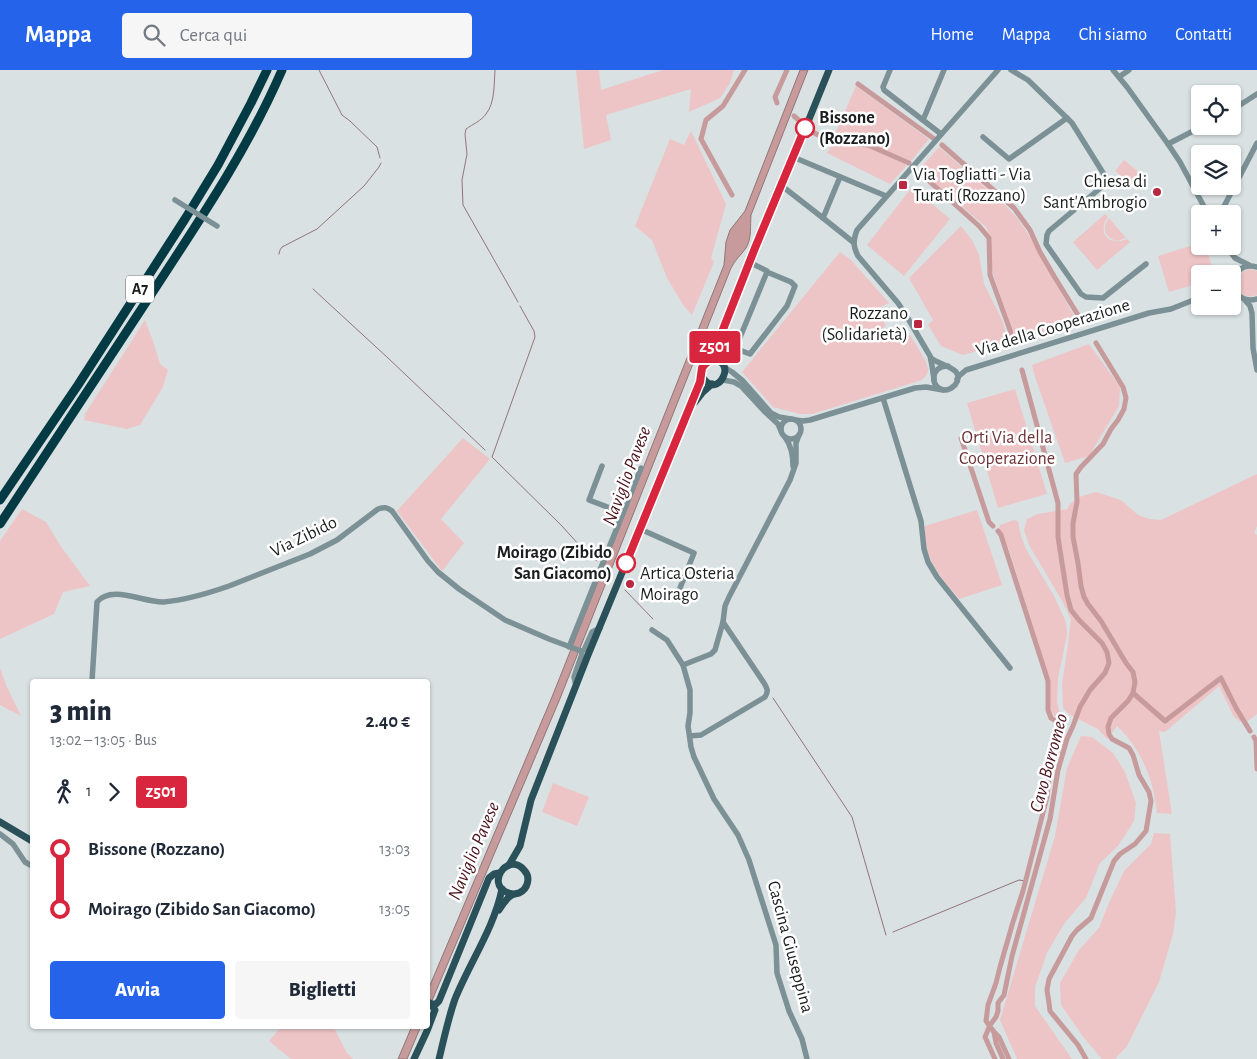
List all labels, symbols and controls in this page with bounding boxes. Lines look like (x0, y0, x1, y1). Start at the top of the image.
search box (122, 13, 472, 58)
icon: search (140, 21, 168, 49)
text: Mappa (25, 23, 92, 47)
text: Cerca qui (180, 26, 247, 45)
text: Home (930, 26, 974, 44)
text: Mappa (1002, 26, 1051, 44)
text: Chi siamo (1079, 26, 1147, 44)
text: Contatti (1175, 26, 1232, 44)
map controls (1191, 85, 1241, 315)
button: locate (1191, 85, 1241, 135)
place label: Bissone (Rozzano) (819, 109, 891, 148)
marker: Bissone (Rozzano) (795, 118, 815, 138)
button: layers (1191, 145, 1241, 195)
place label: Via Togliatti - Via Turati (Rozzano) (913, 166, 1031, 205)
place label: Chiesa di Sant'Ambrogio (1043, 173, 1147, 212)
marker: Via Togliatti - Via Turati (Rozzano) (897, 179, 909, 191)
marker: Chiesa di Sant'Ambrogio (1151, 186, 1163, 198)
button: + (1191, 205, 1241, 255)
button: − (1191, 265, 1241, 315)
road number: A7 (126, 275, 154, 302)
street label: Via della Cooperazione (974, 296, 1132, 360)
place label: Rozzano (Solidarietà) (822, 305, 908, 344)
marker: Rozzano (Solidarietà) (912, 318, 924, 330)
line badge: z501 (680, 331, 750, 363)
text: z501 (699, 338, 731, 356)
water label: Naviglio Pavese (599, 424, 655, 528)
park label: Orti Via della Cooperazione (959, 429, 1055, 468)
street label: Via Zibido (268, 513, 340, 561)
place label: Moirago (Zibido San Giacomo) (497, 544, 612, 583)
marker: Moirago (Zibido San Giacomo) (616, 553, 636, 573)
place label: Artica Osteria Moirago (640, 565, 735, 604)
marker: Artica Osteria Moirago (624, 578, 636, 590)
text: 3 min (50, 698, 112, 726)
water label: Cavo Borromeo (1027, 711, 1071, 814)
text: 2.40 € (366, 712, 410, 731)
text: 13:02 – 13:05 · Bus (50, 732, 157, 748)
icon: walk (50, 778, 78, 806)
icon: forward (100, 778, 128, 806)
text: 1 (86, 783, 92, 799)
text: z501 (146, 783, 177, 801)
water label: Naviglio Pavese (445, 799, 503, 903)
text: Bissone (Rozzano) (88, 840, 225, 859)
text: 13:03 (379, 841, 410, 857)
street label: Cascina Giuseppina (764, 879, 816, 1015)
text: Moirago (Zibido San Giacomo) (88, 900, 316, 919)
text: 13:05 (379, 901, 410, 917)
button: Avvia (50, 961, 225, 1019)
button: Biglietti (235, 961, 410, 1019)

